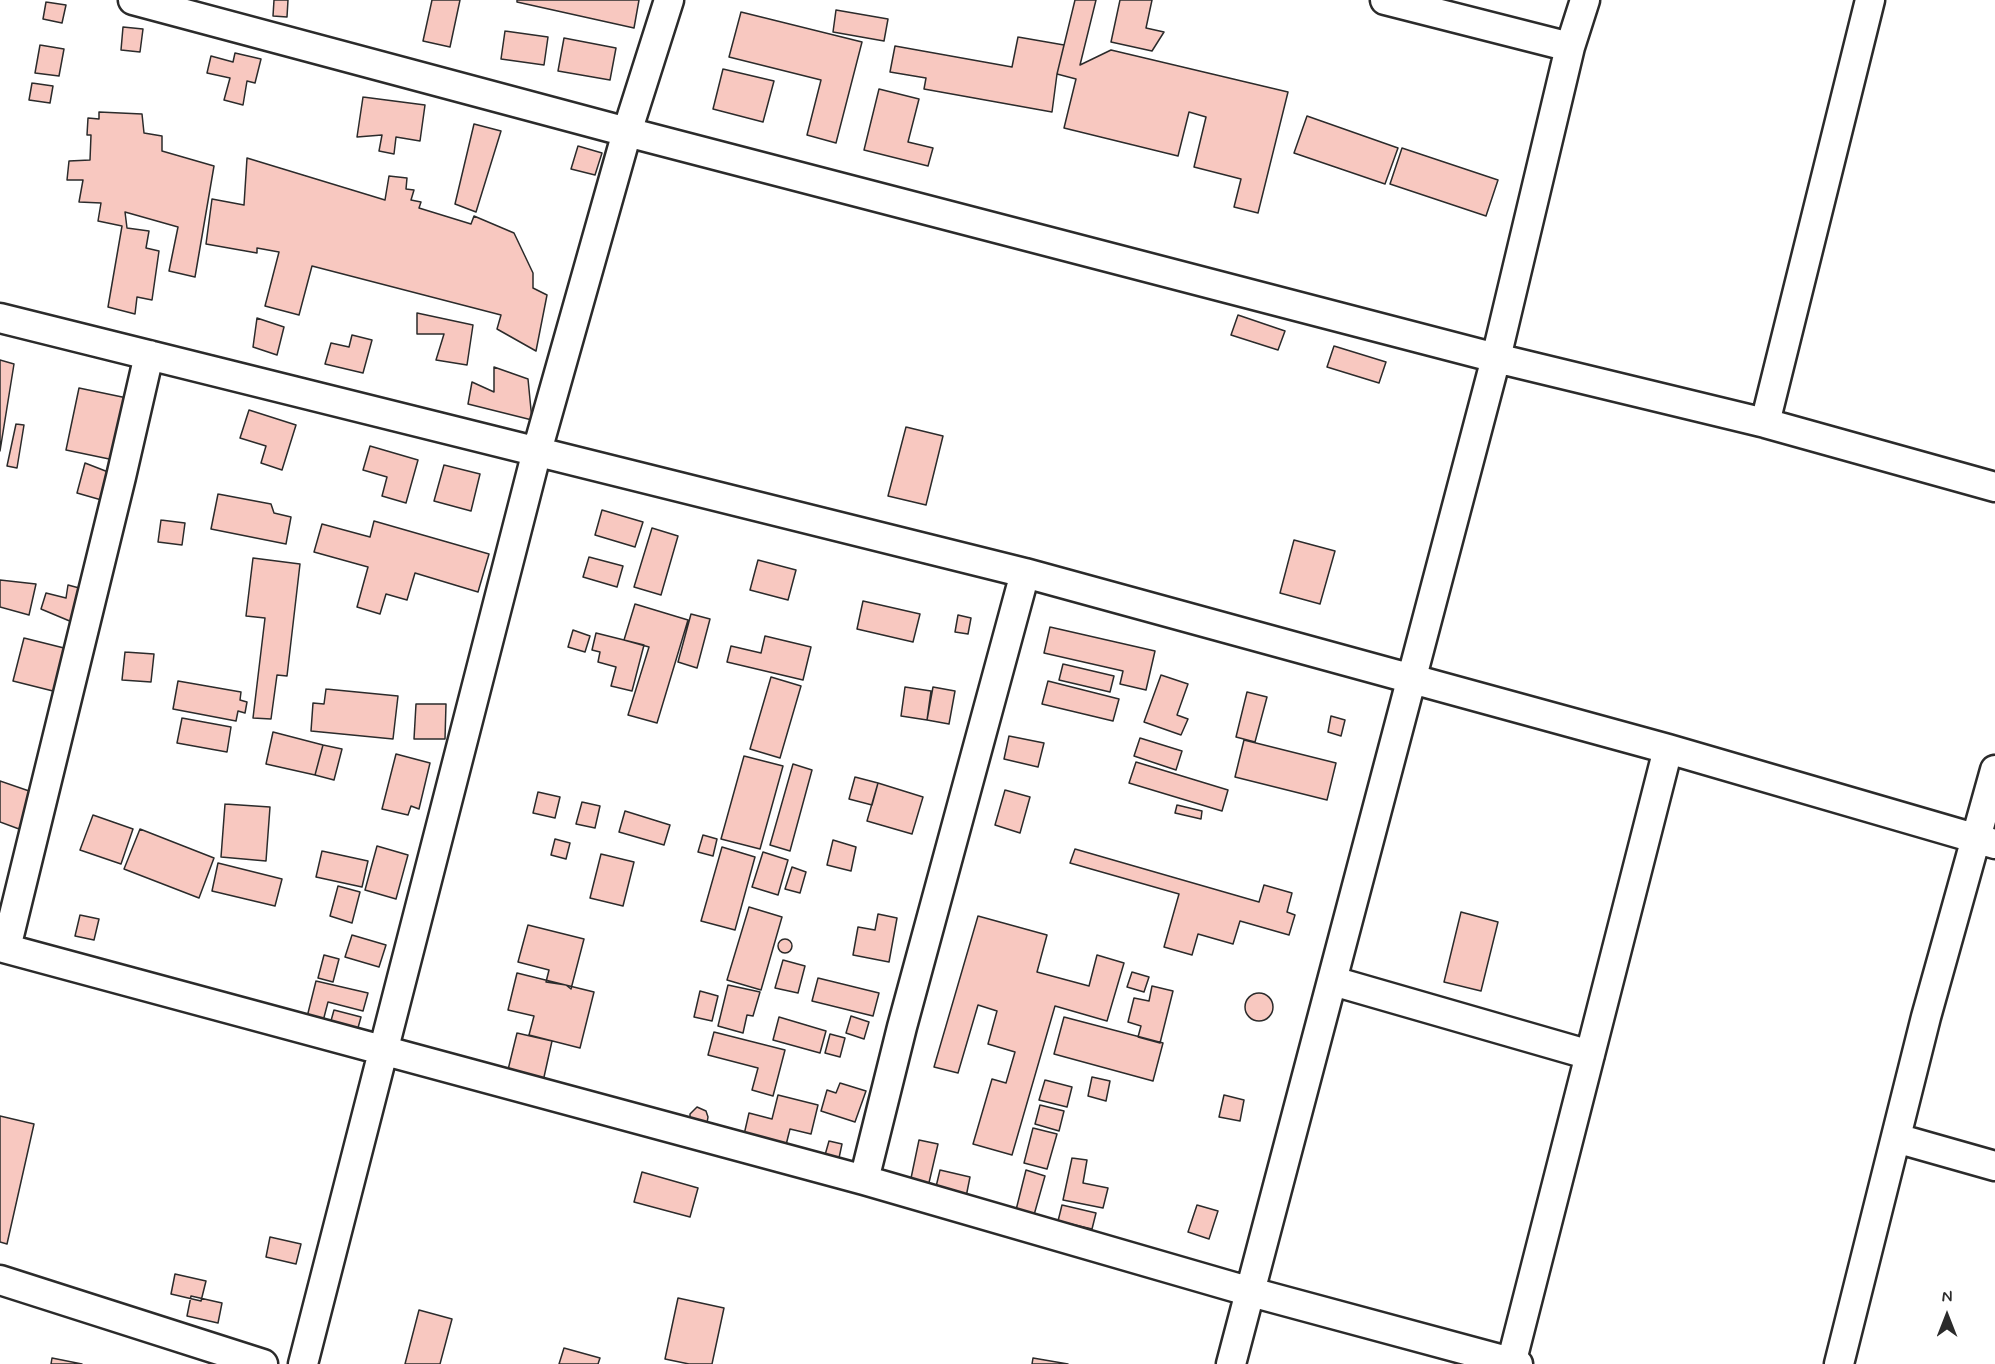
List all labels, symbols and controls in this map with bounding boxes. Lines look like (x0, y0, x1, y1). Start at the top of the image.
north arrow (1917, 1286, 1977, 1346)
text: N (1942, 1287, 1952, 1308)

